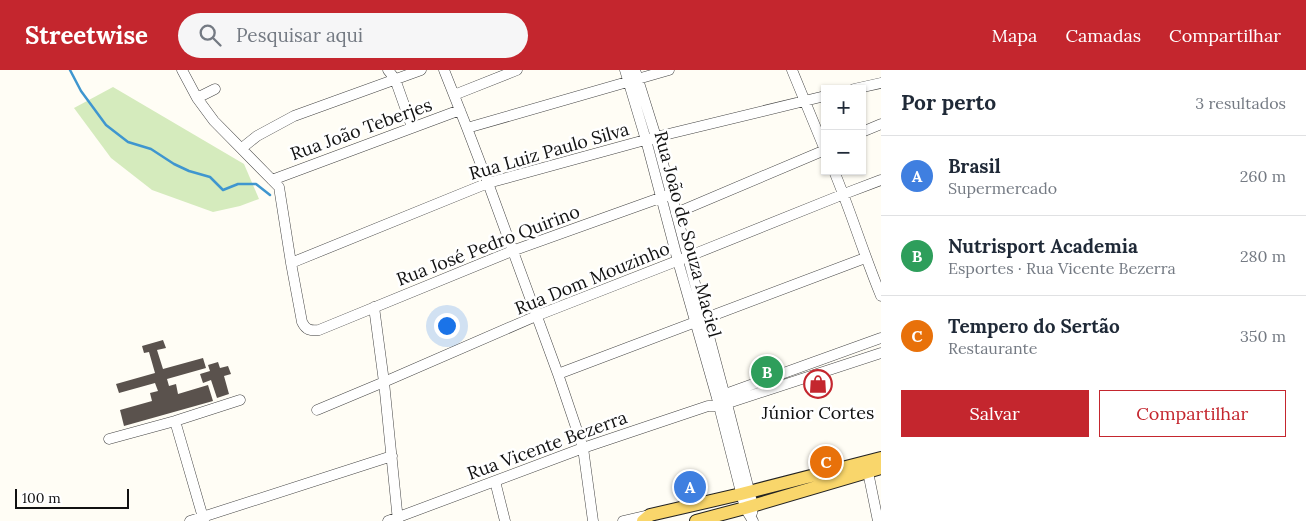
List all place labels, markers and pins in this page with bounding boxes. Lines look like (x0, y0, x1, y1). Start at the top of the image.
pin: B (751, 353, 783, 391)
shop icon: Júnior Cortes (803, 369, 833, 399)
place label: Júnior Cortes (761, 401, 874, 424)
pin: C (810, 443, 842, 481)
pin: A (674, 468, 706, 506)

